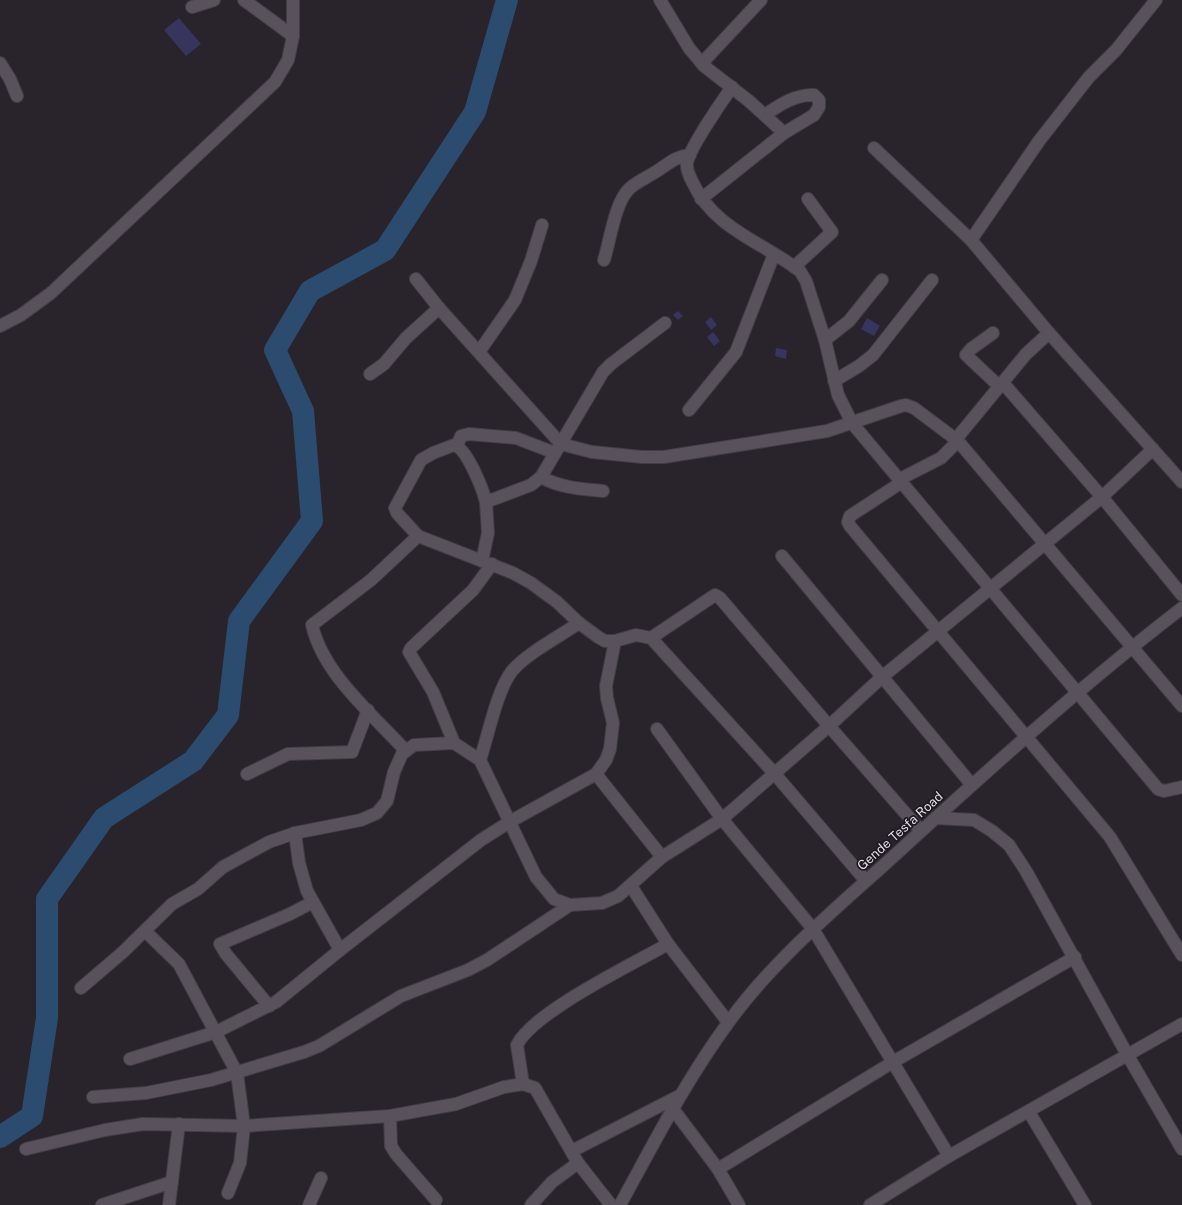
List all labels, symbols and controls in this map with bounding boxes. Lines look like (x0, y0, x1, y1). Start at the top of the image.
street label: Gende Tesfa Road (854, 789, 946, 873)

